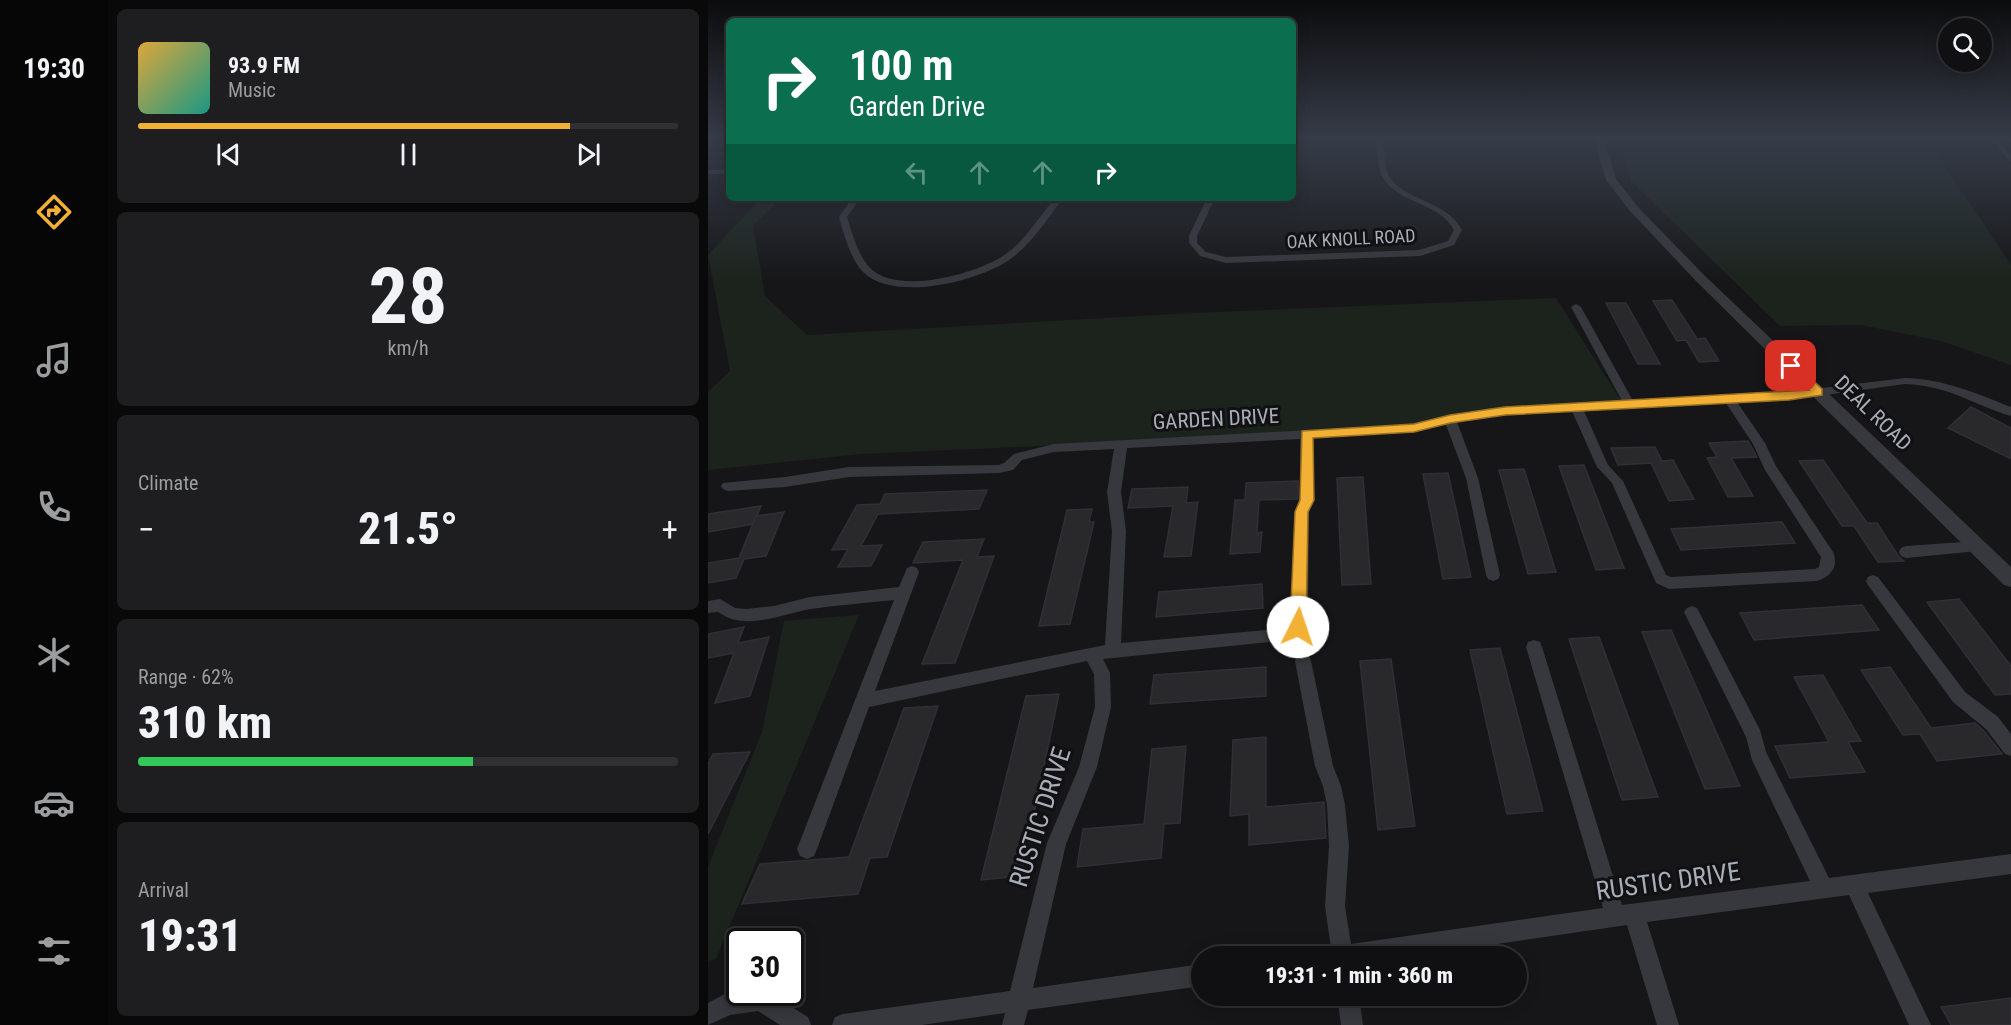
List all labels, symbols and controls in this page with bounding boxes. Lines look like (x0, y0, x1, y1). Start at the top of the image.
map controls (1938, 18, 1992, 72)
button: search (1938, 18, 1992, 72)
text: 100 m (849, 41, 954, 90)
icon: right (750, 42, 828, 120)
text: 19:30 (23, 53, 85, 85)
text: 93.9 FM (228, 53, 300, 78)
text: Music (228, 78, 276, 102)
text: Garden Drive (849, 91, 985, 123)
icon: previous (212, 138, 245, 171)
icon: pause (392, 138, 425, 171)
icon: next (572, 138, 605, 171)
icon: left (900, 156, 933, 189)
icon: ahead (963, 156, 996, 189)
icon: ahead (1026, 156, 1059, 189)
icon: right (1089, 156, 1122, 189)
icon: directions (33, 191, 75, 233)
street label: OAK KNOLL ROAD (1286, 225, 1416, 252)
text: 28 (369, 251, 447, 342)
text: km/h (387, 336, 429, 360)
icon: music (33, 339, 75, 381)
pin (1765, 340, 1816, 391)
icon: arrive (1774, 349, 1807, 382)
street label: DEAL ROAD (1830, 371, 1916, 455)
street label: GARDEN DRIVE (1152, 404, 1280, 434)
text: Climate (138, 471, 198, 495)
icon: phone (33, 486, 75, 528)
text: 21.5° (358, 502, 458, 555)
text: − (138, 510, 155, 549)
text: + (662, 510, 678, 549)
position arrow (1266, 595, 1330, 659)
icon: climate (33, 634, 75, 676)
text: Range · 62% (138, 665, 234, 689)
text: 310 km (138, 696, 272, 749)
street label: RUSTIC DRIVE (1003, 743, 1077, 891)
icon: car (33, 782, 75, 824)
street label: RUSTIC DRIVE (1594, 856, 1742, 906)
text: Arrival (138, 878, 189, 902)
text: 19:31 (138, 909, 242, 962)
speed limit sign: 30 (726, 928, 804, 1006)
icon: filters (33, 930, 75, 972)
text: 19:31 · 1 min · 360 m (1265, 963, 1453, 988)

